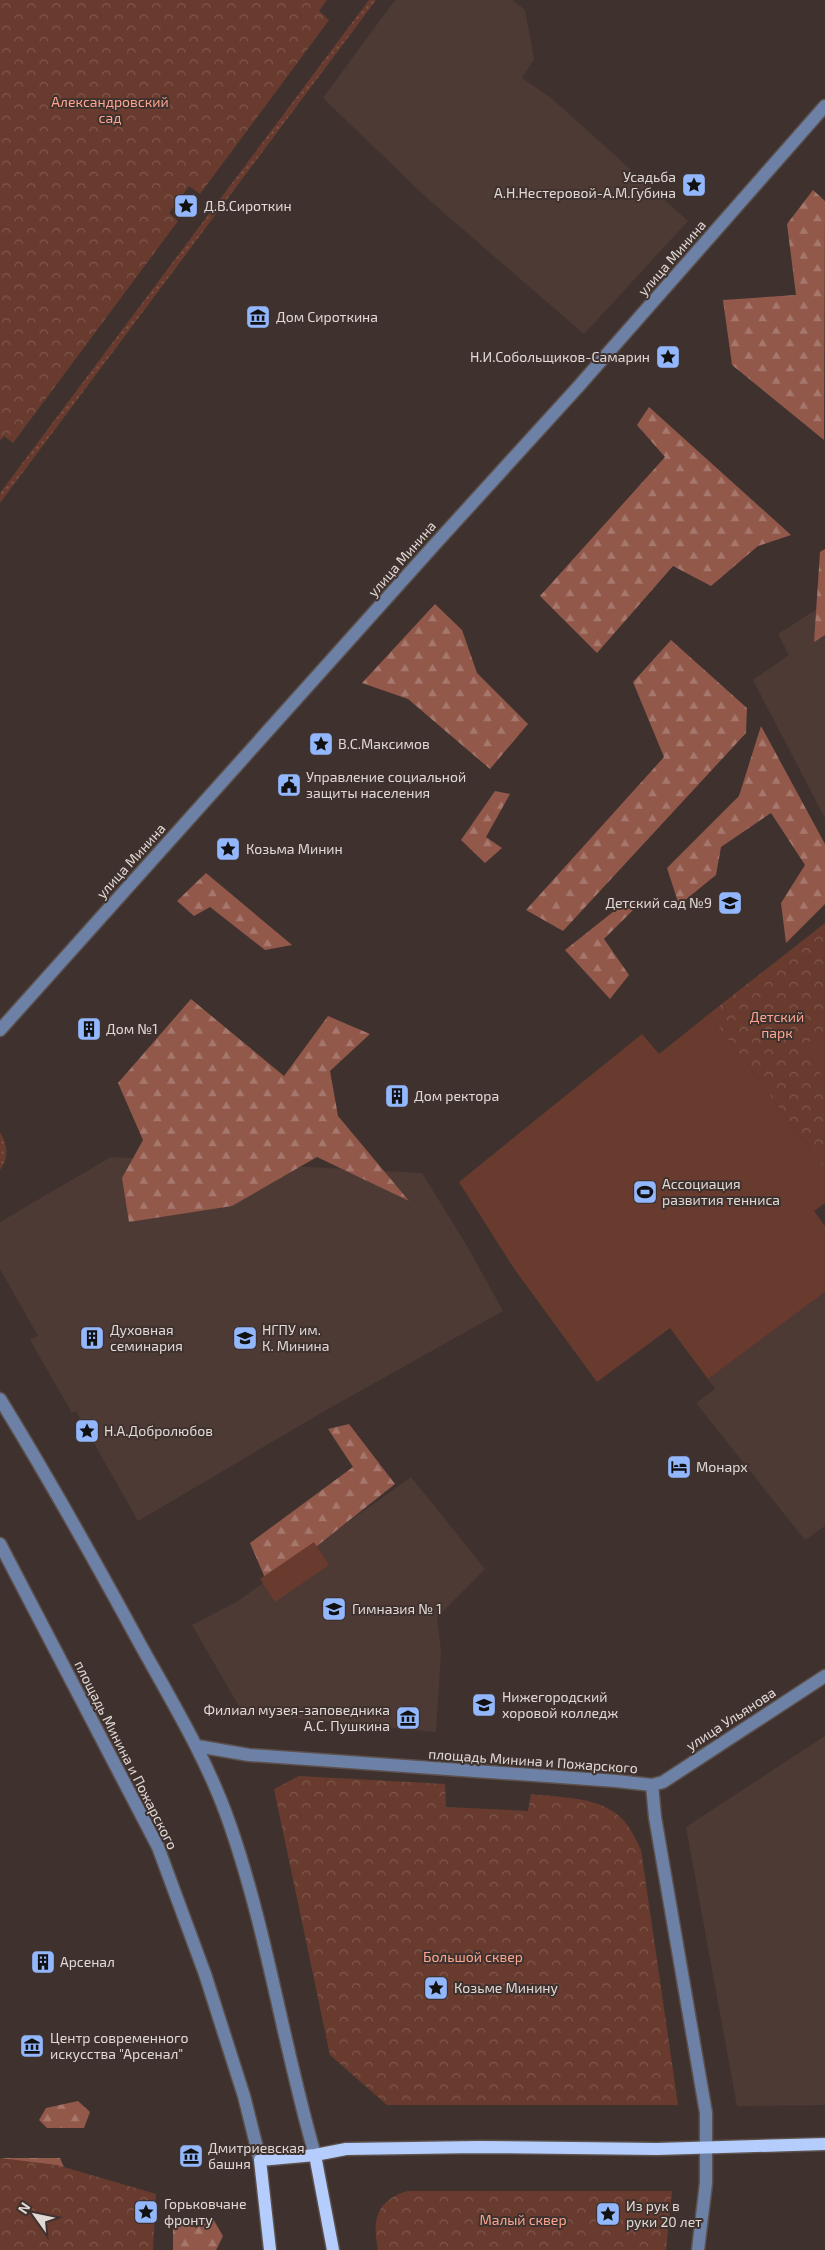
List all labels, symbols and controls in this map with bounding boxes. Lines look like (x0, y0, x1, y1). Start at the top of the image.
park label: Александровский сад (51, 93, 169, 126)
place label: Усадьба А.Н.Нестеровой-А.М.Губина (494, 168, 676, 201)
place icon: Усадьба А.Н.Нестеровой-А.М.Губина (681, 172, 707, 198)
place icon: Д.В.Сироткин (173, 193, 199, 219)
place label: Д.В.Сироткин (204, 197, 292, 214)
street label: улица Минина (634, 216, 709, 299)
museum icon: Дом Сироткина (245, 304, 271, 330)
place label: Дом Сироткина (276, 308, 378, 325)
place icon: Н.И.Собольщиков-Самарин (655, 344, 681, 370)
place label: Н.И.Собольщиков-Самарин (470, 348, 650, 365)
street label: улица Минина (364, 517, 439, 600)
place icon: В.С.Максимов (308, 731, 334, 757)
place label: В.С.Максимов (338, 735, 430, 752)
place label: Управление социальной защиты населения (306, 768, 466, 801)
public building icon: Управление социальной защиты населения (276, 772, 302, 798)
street label: улица Минина (93, 820, 169, 902)
place icon: Козьма Минин (215, 836, 241, 862)
place label: Козьма Минин (246, 840, 343, 857)
school or university icon: Детский сад №9 (717, 890, 743, 916)
place label: Детский сад №9 (605, 894, 712, 911)
park label: Детский парк (750, 1008, 804, 1041)
building icon: Дом №1 (76, 1016, 102, 1042)
place label: Дом №1 (106, 1020, 158, 1037)
building icon: Дом ректора (384, 1083, 410, 1109)
place label: Дом ректора (414, 1087, 499, 1104)
place label: Ассоциация развития тенниса (662, 1175, 780, 1208)
sports icon: Ассоциация развития тенниса (632, 1179, 658, 1205)
place label: Духовная семинария (110, 1321, 183, 1354)
place label: НГПУ им. К. Минина (262, 1321, 329, 1354)
building icon: Духовная семинария (79, 1325, 105, 1351)
school or university icon: НГПУ им. К. Минина (232, 1325, 258, 1351)
place icon: Н.А.Добролюбов (74, 1418, 100, 1444)
place label: Н.А.Добролюбов (104, 1422, 213, 1439)
hotel icon: Монарх (666, 1454, 692, 1480)
place label: Монарх (696, 1458, 748, 1475)
school or university icon: Гимназия № 1 (321, 1596, 347, 1622)
place label: Гимназия № 1 (352, 1600, 442, 1617)
street label: площадь Минина и Пожарского (71, 1657, 182, 1852)
street label: улица Ульянова (683, 1683, 779, 1754)
place label: Нижегородский хоровой колледж (502, 1688, 618, 1721)
school or university icon: Нижегородский хоровой колледж (471, 1692, 497, 1718)
place label: Филиал музея-заповедника А.С. Пушкина (204, 1701, 390, 1734)
museum icon: Филиал музея-заповедника А.С. Пушкина (395, 1705, 421, 1731)
street label: площадь Минина и Пожарского (428, 1745, 638, 1776)
park label: Большой сквер (423, 1948, 523, 1965)
building icon: Арсенал (30, 1949, 56, 1975)
place label: Арсенал (60, 1953, 115, 1970)
place icon: Козьме Минину (423, 1975, 449, 2001)
place label: Козьме Минину (454, 1979, 559, 1996)
place label: Центр современного искусства "Арсенал" (50, 2029, 188, 2062)
museum icon: Центр современного искусства "Арсенал" (19, 2033, 45, 2059)
place label: Дмитриевская башня (208, 2139, 305, 2172)
museum icon: Дмитриевская башня (178, 2143, 204, 2169)
north arrow (10, 2190, 60, 2240)
place label: Горьковчане фронту (164, 2195, 247, 2228)
place label: Из рук в руки 20 лет (626, 2197, 702, 2230)
text: N (14, 2199, 34, 2217)
place icon: Горьковчане фронту (133, 2199, 159, 2225)
place icon: Из рук в руки 20 лет (595, 2201, 621, 2227)
park label: Малый сквер (479, 2211, 567, 2228)

